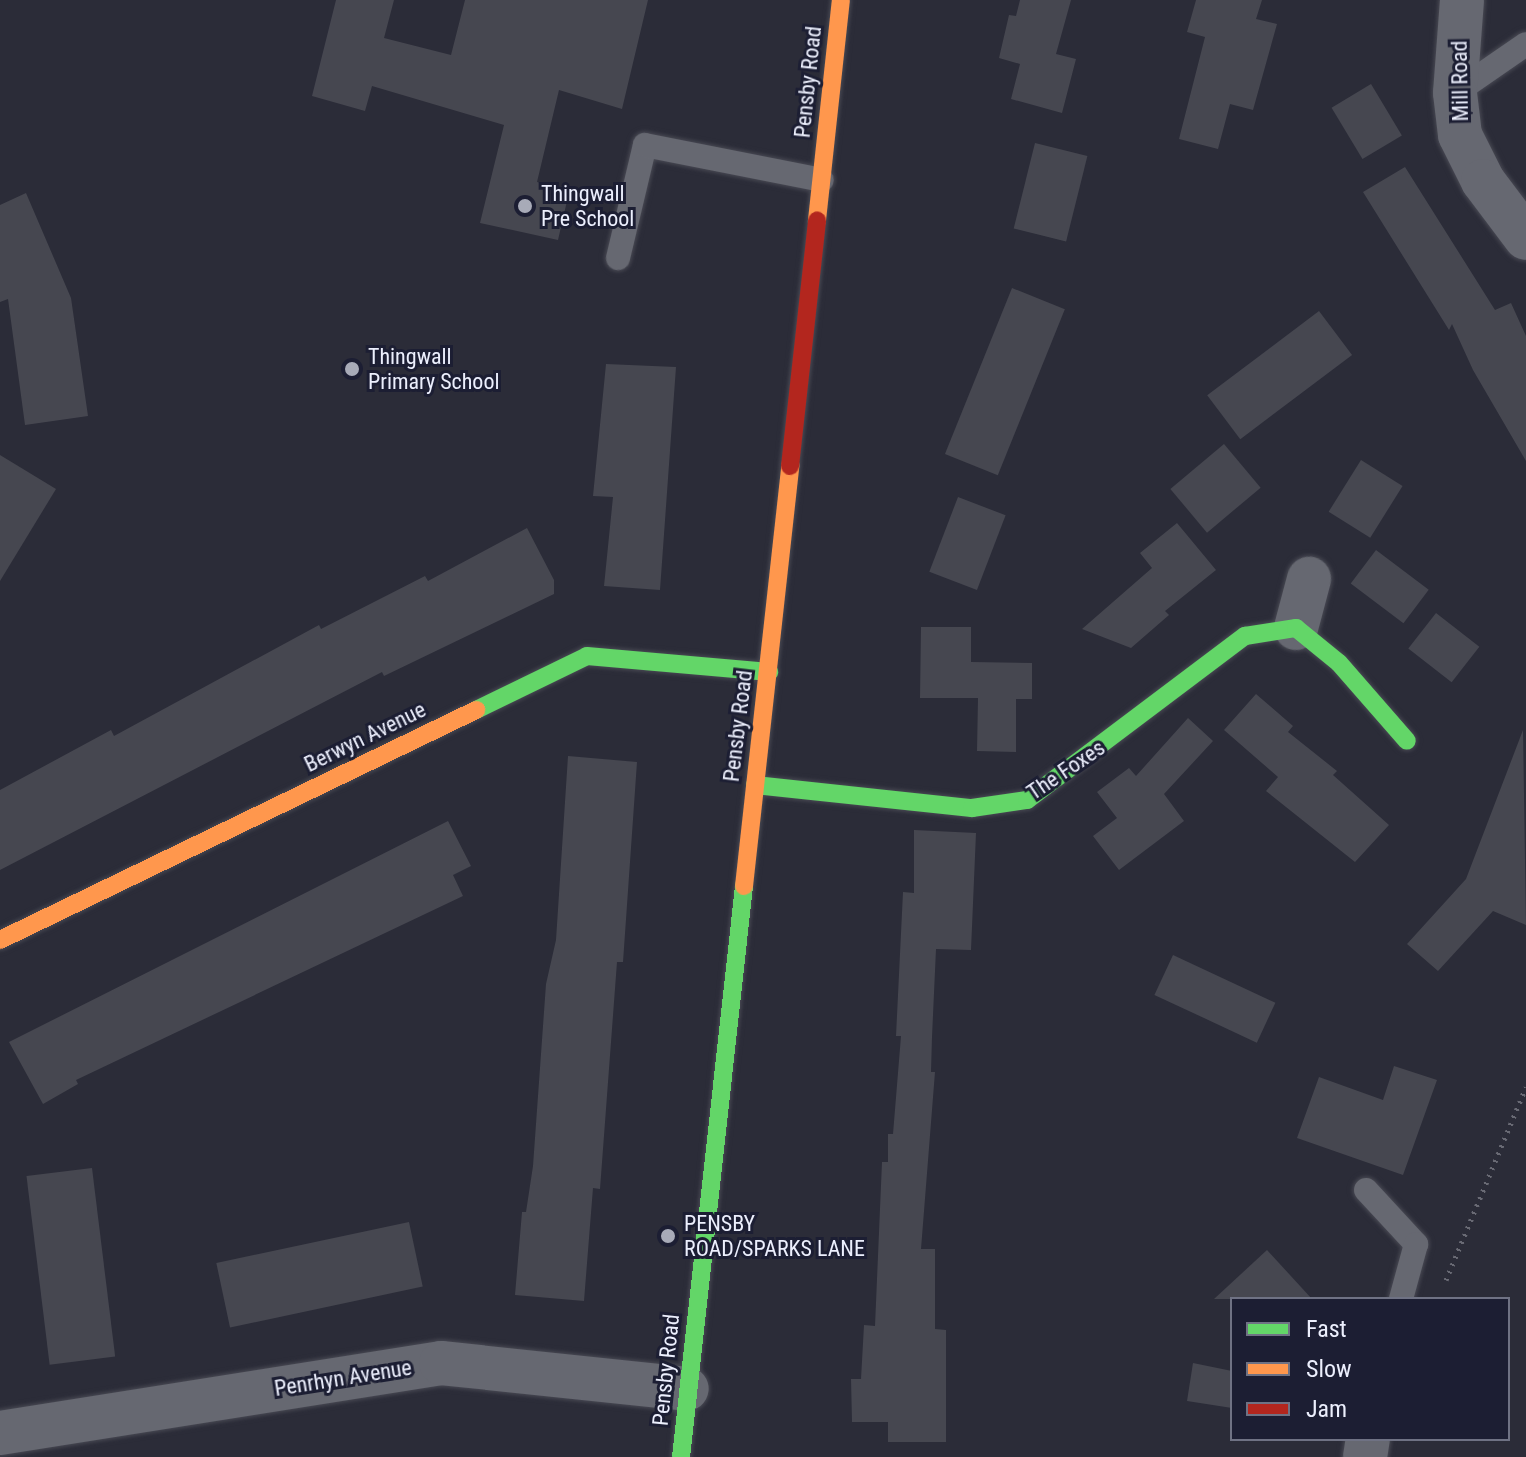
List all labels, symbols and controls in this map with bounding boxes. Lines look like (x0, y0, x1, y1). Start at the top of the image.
street label: Pensby Road (789, 25, 827, 139)
street label: Mill Road (1446, 40, 1474, 122)
place label: Thingwall Pre School (541, 180, 634, 232)
marker: Thingwall Pre School (516, 197, 534, 215)
place label: Thingwall Primary School (368, 343, 499, 394)
marker: Thingwall Primary School (343, 360, 361, 378)
street label: Pensby Road (718, 669, 758, 783)
street label: Berwyn Avenue (300, 696, 430, 778)
street label: The Foxes (1022, 734, 1110, 806)
place label: PENSBY ROAD/SPARKS LANE (684, 1210, 865, 1262)
marker: PENSBY ROAD/SPARKS LANE (659, 1227, 677, 1245)
legend (1230, 1297, 1510, 1441)
street label: Pensby Road (647, 1313, 685, 1427)
text: Fast (1306, 1315, 1347, 1343)
street label: Penrhyn Avenue (273, 1354, 413, 1402)
text: Slow (1306, 1355, 1352, 1383)
text: Jam (1306, 1395, 1347, 1423)

